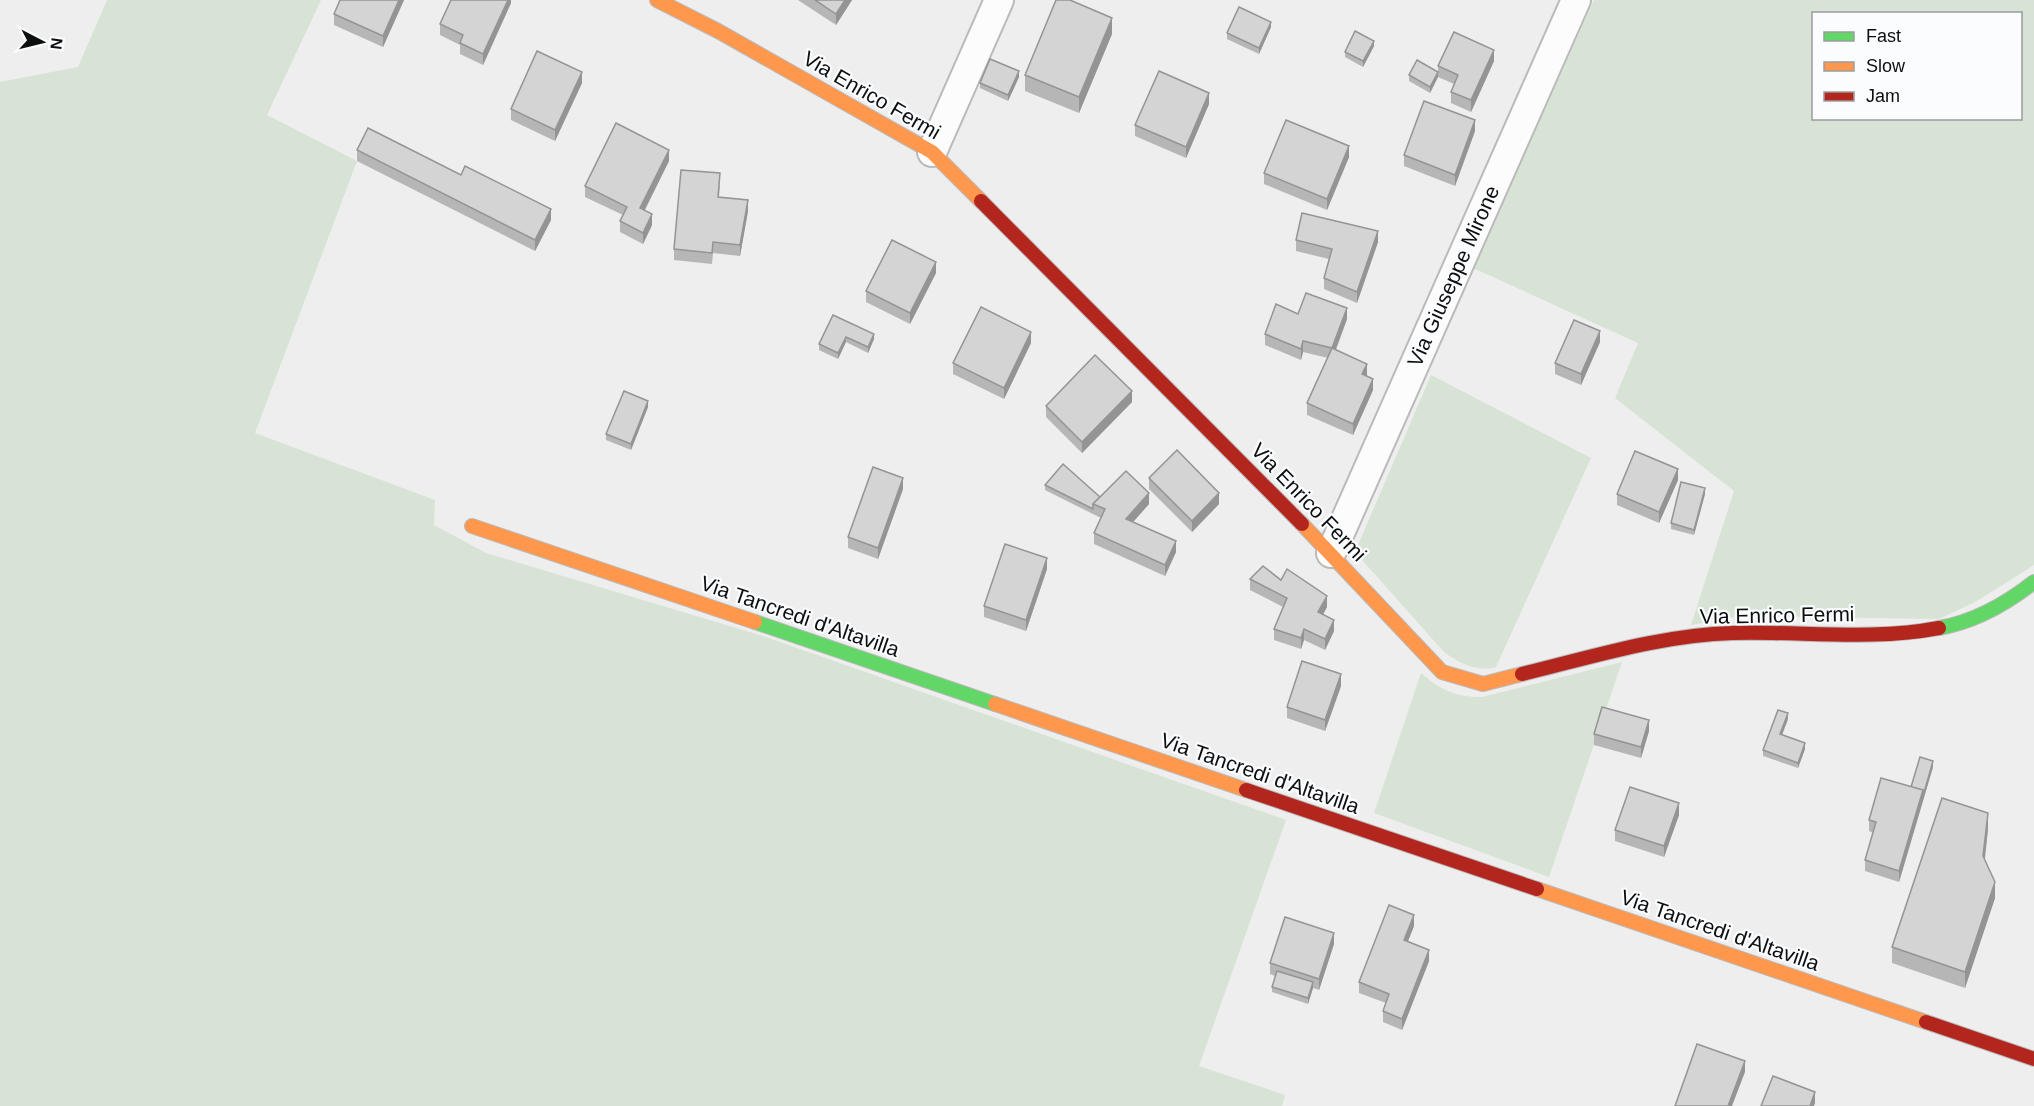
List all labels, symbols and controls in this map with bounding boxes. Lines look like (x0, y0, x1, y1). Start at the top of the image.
north arrow (12, 12, 72, 72)
legend (1812, 12, 2022, 120)
text: Fast (1866, 26, 1901, 46)
text: N (47, 37, 66, 51)
street label: Via Enrico Fermi (799, 46, 945, 144)
text: Slow (1866, 56, 1906, 76)
text: Jam (1866, 86, 1900, 106)
street label: Via Giuseppe Mirone (1403, 182, 1503, 370)
street label: Via Enrico Fermi (1247, 438, 1371, 566)
street label: Via Tancredi d'Altavilla (698, 571, 903, 661)
street label: Via Enrico Fermi (1699, 602, 1855, 628)
street label: Via Tancredi d'Altavilla (1158, 728, 1363, 818)
street label: Via Tancredi d'Altavilla (1618, 885, 1823, 975)

